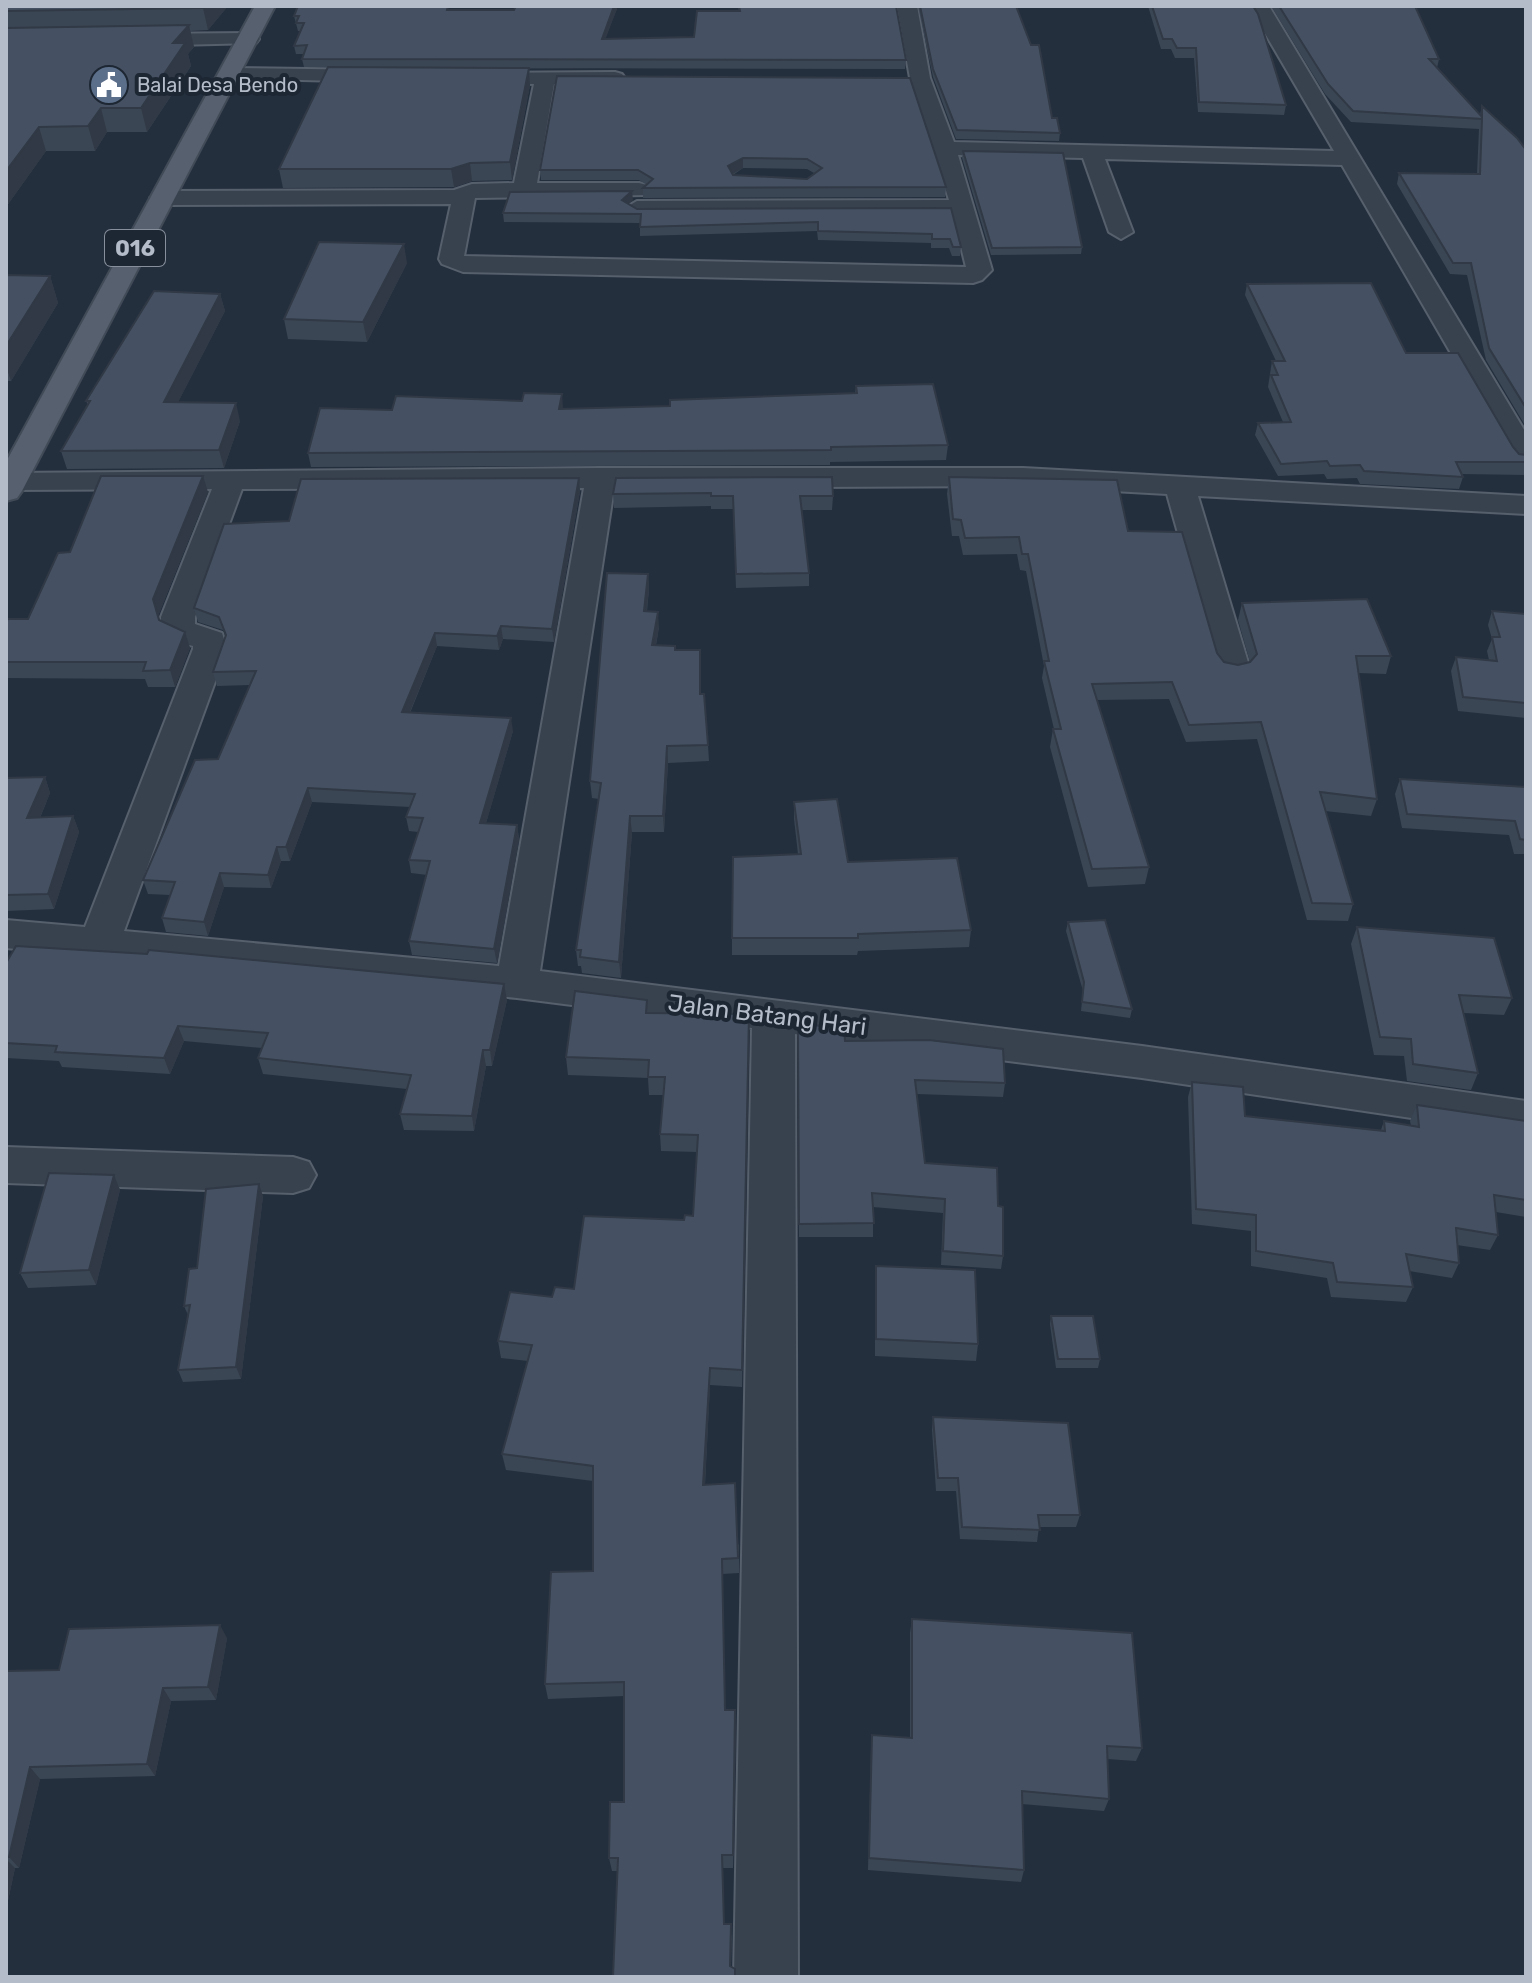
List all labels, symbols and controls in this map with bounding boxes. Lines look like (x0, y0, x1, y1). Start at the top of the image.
public building icon: Balai Desa Bendo (88, 64, 130, 106)
place label: Balai Desa Bendo (137, 73, 298, 97)
road number: 016 (105, 230, 165, 266)
street label: Jalan Batang Hari (666, 989, 868, 1041)

